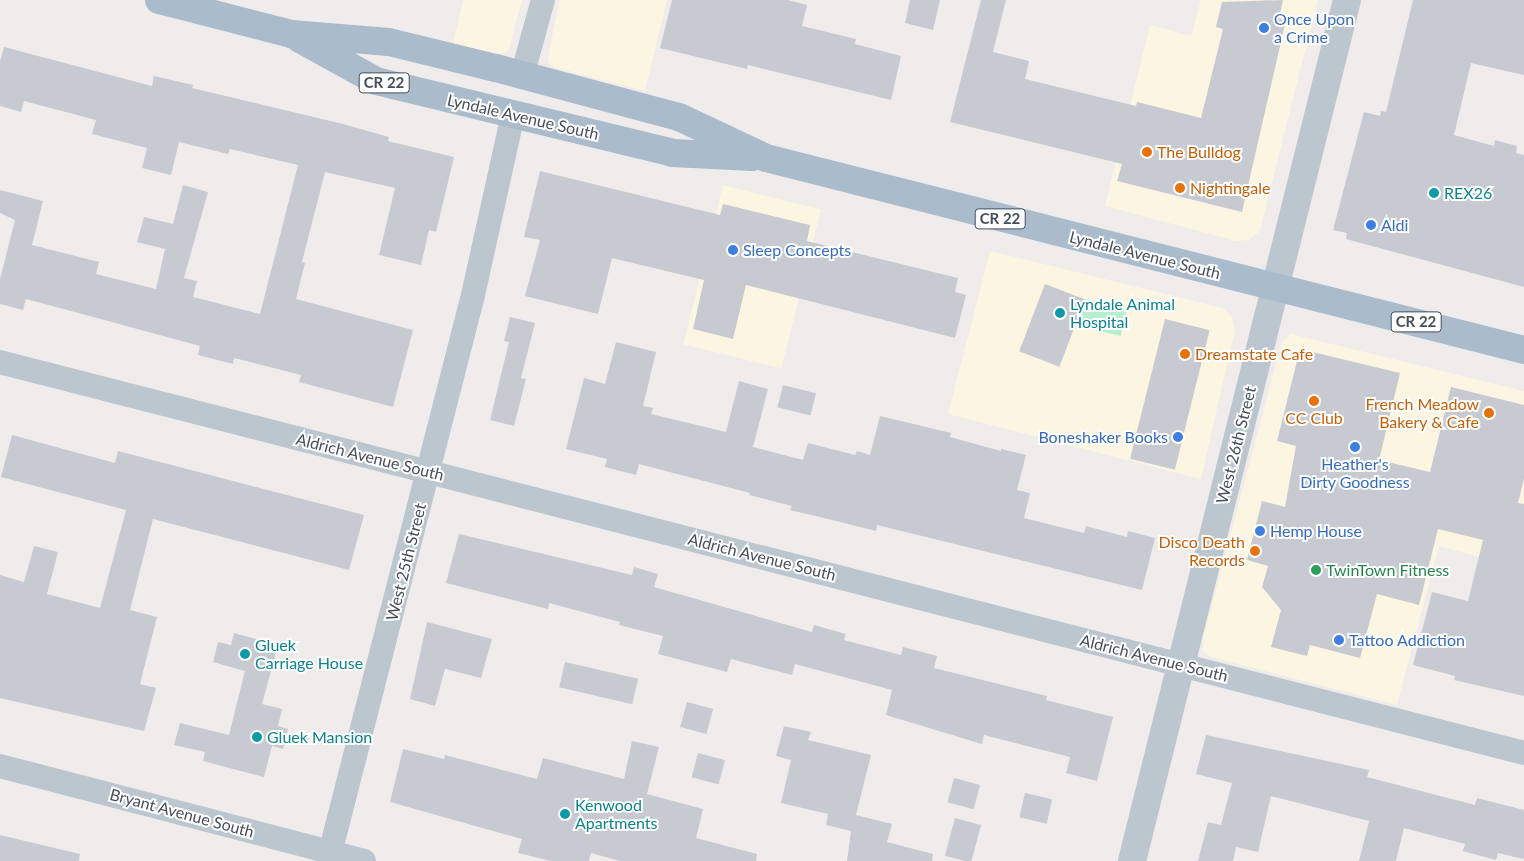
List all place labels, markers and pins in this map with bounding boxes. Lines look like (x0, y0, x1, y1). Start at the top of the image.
place label: Once Upon a Crime (1274, 9, 1354, 47)
marker: Once Upon a Crime (1258, 22, 1270, 34)
place label: The Bulldog (1157, 142, 1241, 162)
marker: The Bulldog (1141, 146, 1153, 158)
place label: Nightingale (1190, 178, 1270, 198)
marker: Nightingale (1174, 182, 1186, 194)
place label: REX26 (1444, 183, 1492, 203)
marker: REX26 (1428, 187, 1440, 199)
place label: Aldi (1381, 215, 1408, 235)
marker: Aldi (1365, 219, 1377, 231)
place label: Sleep Concepts (743, 240, 851, 260)
marker: Sleep Concepts (727, 244, 739, 256)
place label: Lyndale Animal Hospital (1070, 294, 1176, 332)
marker: Lyndale Animal Hospital (1054, 307, 1066, 319)
place label: Dreamstate Cafe (1195, 344, 1313, 364)
marker: Dreamstate Cafe (1179, 348, 1191, 360)
place label: French Meadow Bakery & Cafe (1366, 394, 1479, 432)
marker: CC Club (1308, 395, 1320, 407)
marker: French Meadow Bakery & Cafe (1483, 407, 1495, 419)
place label: CC Club (1285, 408, 1343, 428)
place label: Boneshaker Books (1038, 427, 1168, 447)
marker: Boneshaker Books (1172, 431, 1184, 443)
marker: Heather's Dirty Goodness (1349, 441, 1361, 453)
place label: Heather's Dirty Goodness (1300, 454, 1410, 492)
place label: Hemp House (1270, 521, 1362, 541)
marker: Hemp House (1254, 525, 1266, 537)
place label: Disco Death Records (1159, 532, 1245, 570)
marker: Disco Death Records (1249, 545, 1261, 557)
place label: TwinTown Fitness (1326, 560, 1449, 580)
marker: TwinTown Fitness (1310, 564, 1322, 576)
place label: Tattoo Addiction (1349, 630, 1466, 650)
marker: Tattoo Addiction (1333, 634, 1345, 646)
place label: Gluek Carriage House (255, 635, 363, 673)
marker: Gluek Carriage House (239, 648, 251, 660)
place label: Gluek Mansion (267, 727, 372, 747)
marker: Gluek Mansion (251, 731, 263, 743)
place label: Kenwood Apartments (575, 795, 657, 833)
marker: Kenwood Apartments (559, 808, 571, 820)

